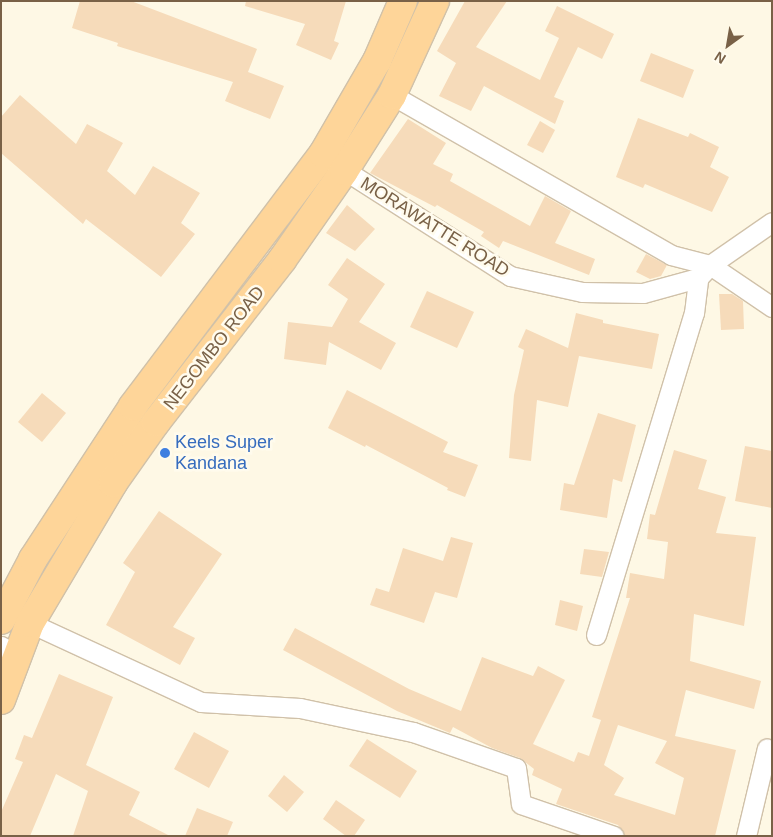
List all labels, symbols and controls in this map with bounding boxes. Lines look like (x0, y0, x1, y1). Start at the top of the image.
north arrow (703, 20, 753, 70)
text: N (712, 48, 729, 67)
street label: MORAWATTE ROAD (357, 172, 513, 282)
street label: NEGOMBO ROAD (159, 282, 269, 414)
place label: Keels Super Kandana (175, 432, 273, 474)
marker: Keels Super Kandana (159, 447, 171, 459)

